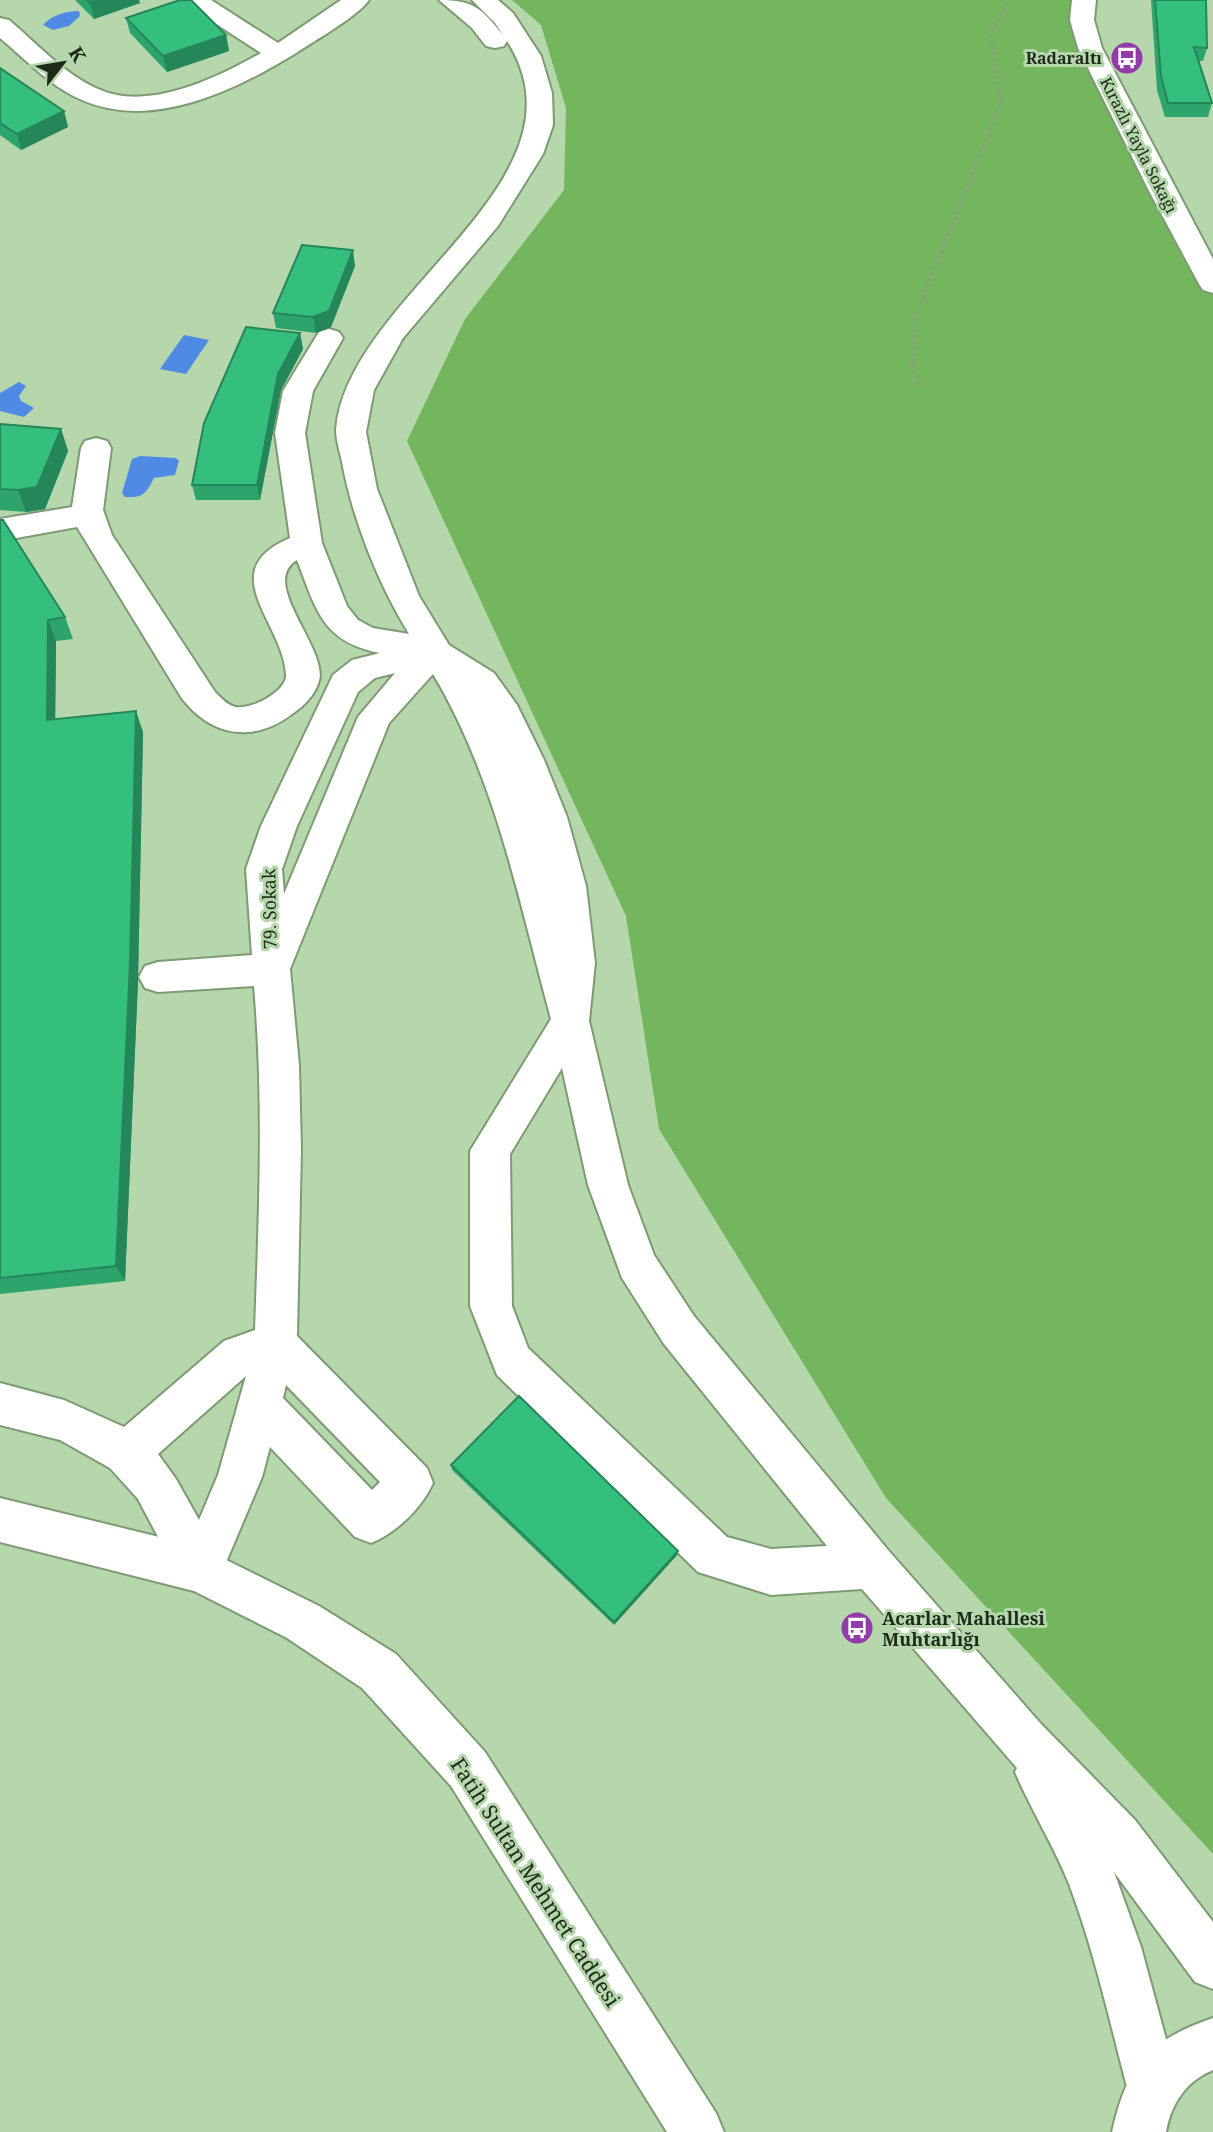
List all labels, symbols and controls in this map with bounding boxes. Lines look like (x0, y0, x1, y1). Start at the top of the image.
north arrow (28, 28, 98, 98)
bus stop icon: Radaraltı (1108, 39, 1146, 77)
text: K (63, 42, 92, 67)
place label: Radaraltı (1026, 47, 1102, 69)
street label: Kırazlı Yayla Sokağı (1095, 73, 1183, 217)
street label: 79. Sokak (256, 868, 282, 950)
place label: Acarlar Mahallesi Muhtarlığı (882, 1606, 1045, 1651)
bus stop icon: Acarlar Mahallesi Muhtarlığı (838, 1609, 876, 1647)
street label: Fatih Sultan Mehmet Caddesi (445, 1752, 627, 2012)

